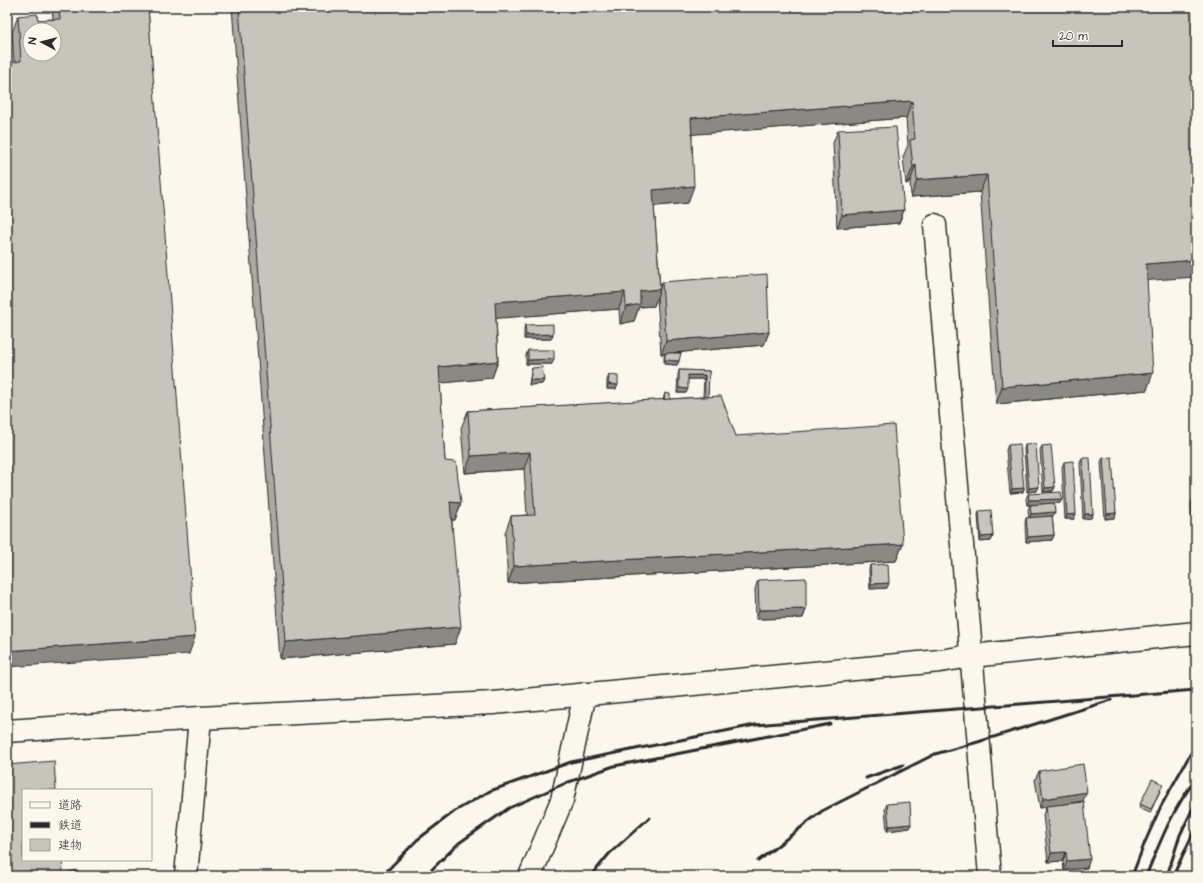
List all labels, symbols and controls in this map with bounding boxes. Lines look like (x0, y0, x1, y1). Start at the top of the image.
north arrow (22, 22, 62, 62)
scale bar (1053, 22, 1122, 48)
text: 20 m (1059, 28, 1088, 45)
text: N (25, 36, 40, 45)
legend (22, 789, 152, 861)
text: 道路 (58, 797, 82, 814)
text: 鉄道 (58, 817, 82, 834)
text: 建物 (58, 837, 82, 854)

